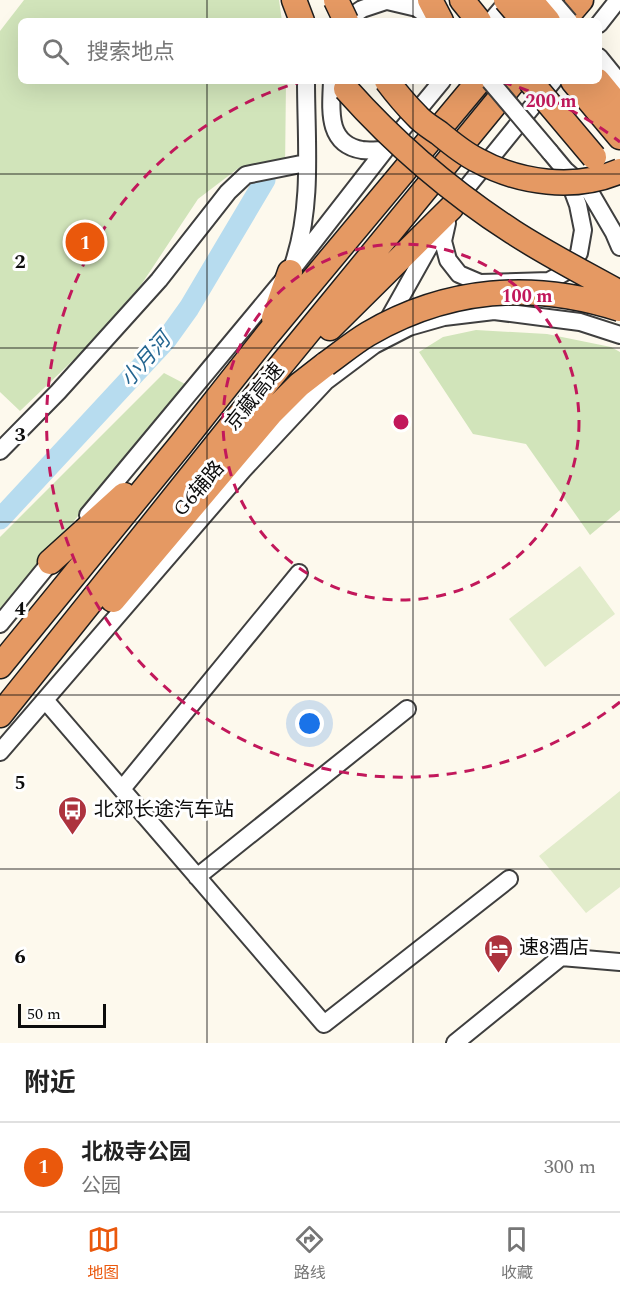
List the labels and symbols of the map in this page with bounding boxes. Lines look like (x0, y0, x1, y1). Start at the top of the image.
text: 200 m (525, 88, 577, 115)
pin: 1 (66, 220, 104, 264)
text: 2 (14, 247, 26, 277)
text: 100 m (501, 283, 553, 310)
water label: 小月河 (113, 323, 181, 394)
street label: 京藏高速 (218, 356, 292, 438)
centre of rings (391, 412, 411, 432)
text: 3 (14, 420, 26, 450)
street label: G6辅路 (166, 454, 232, 524)
text: 4 (14, 594, 26, 624)
your location (295, 709, 324, 738)
text: 5 (14, 768, 26, 798)
bus stop icon: 北郊长途汽车站 (57, 794, 89, 836)
place label: 北郊长途汽车站 (94, 795, 234, 825)
hotel icon: 速8酒店 (482, 932, 514, 974)
place label: 速8酒店 (519, 933, 589, 963)
text: 6 (14, 942, 26, 972)
scale bar (18, 1001, 106, 1028)

